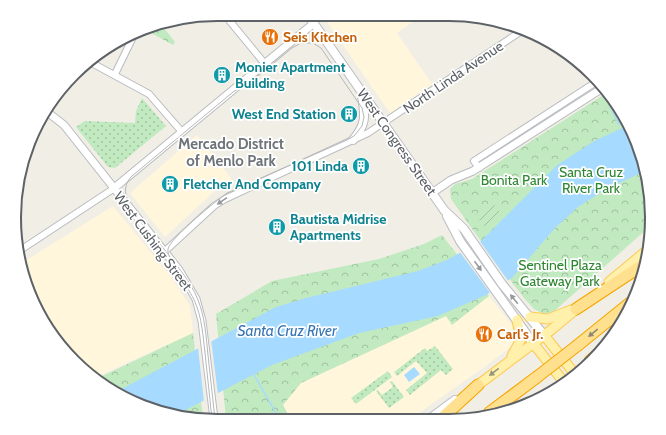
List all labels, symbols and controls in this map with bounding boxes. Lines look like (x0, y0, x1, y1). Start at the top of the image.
restaurant icon: Seis Kitchen (260, 27, 280, 47)
place label: Seis Kitchen (283, 28, 357, 46)
street label: North Linda Avenue (399, 37, 507, 117)
place label: Monier Apartment Building (235, 58, 346, 92)
building icon: Monier Apartment Building (212, 65, 232, 85)
street label: West Congress Street (353, 85, 441, 199)
building icon: West End Station (339, 104, 359, 124)
place label: West End Station (232, 105, 336, 123)
district label: Mercado District of Menlo Park (178, 135, 284, 170)
building icon: 101 Linda (351, 156, 371, 176)
place label: 101 Linda (292, 157, 348, 175)
park label: Santa Cruz River Park (559, 163, 623, 197)
park label: Bonita Park (481, 171, 548, 189)
building icon: Fletcher And Company (160, 174, 180, 194)
place label: Fletcher And Company (183, 175, 322, 193)
street label: West Cushing Street (110, 188, 196, 294)
one-way arrow (217, 197, 227, 205)
place label: Bautista Midrise Apartments (290, 210, 386, 244)
building icon: Bautista Midrise Apartments (267, 217, 287, 237)
park label: Sentinel Plaza Gateway Park (518, 256, 602, 290)
one-way arrow (474, 261, 482, 272)
one-way arrow (510, 293, 519, 304)
water label: Santa Cruz River (237, 322, 338, 340)
restaurant icon: Carl's Jr. (474, 324, 494, 344)
place label: Carl's Jr. (497, 325, 543, 343)
one-way arrow (587, 329, 598, 337)
one-way arrow (489, 368, 500, 376)

